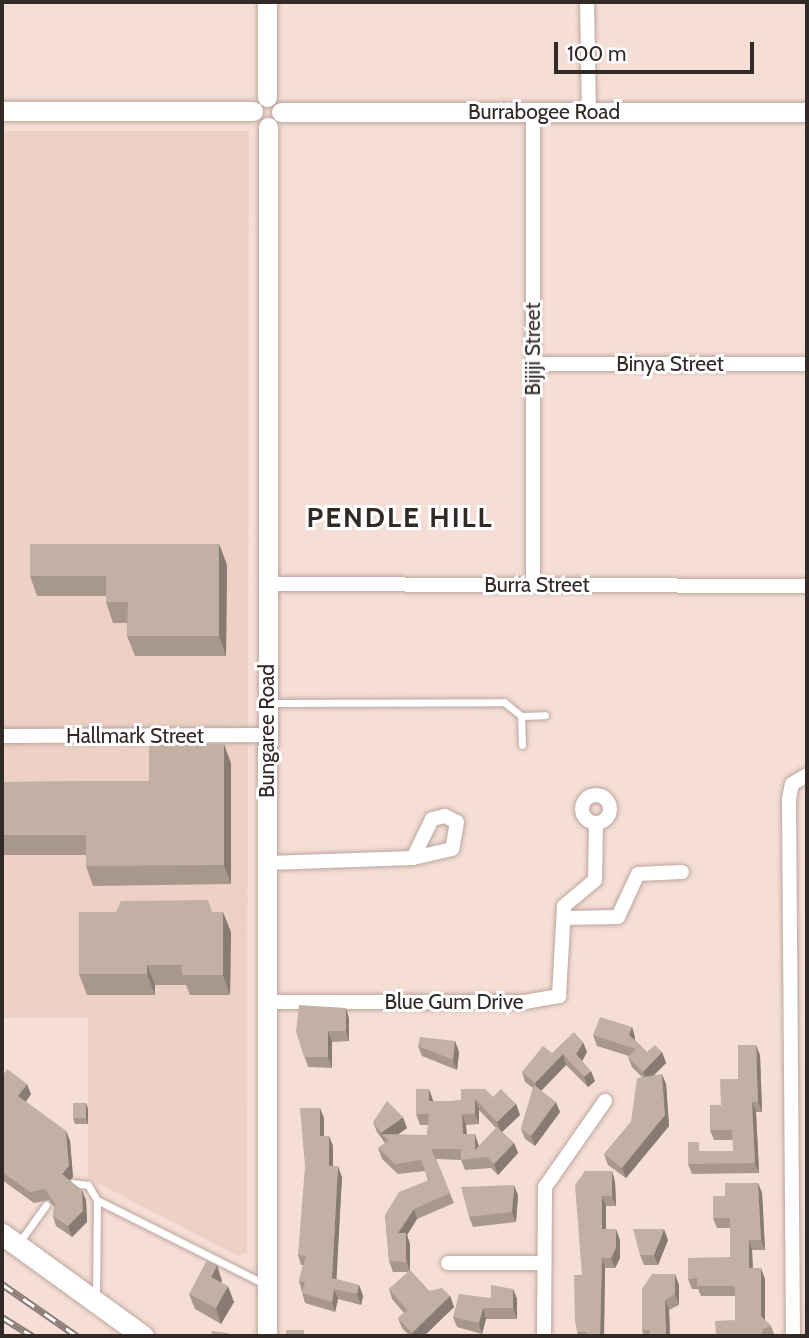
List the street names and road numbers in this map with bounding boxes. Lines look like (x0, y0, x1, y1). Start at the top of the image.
street label: Burrabogee Road (468, 99, 620, 125)
street label: Bijiji Street (520, 302, 546, 396)
street label: Binya Street (616, 351, 724, 377)
street label: Burra Street (484, 572, 590, 598)
street label: Bungaree Road (254, 664, 280, 798)
street label: Hallmark Street (66, 723, 204, 749)
street label: Blue Gum Drive (384, 989, 524, 1015)

